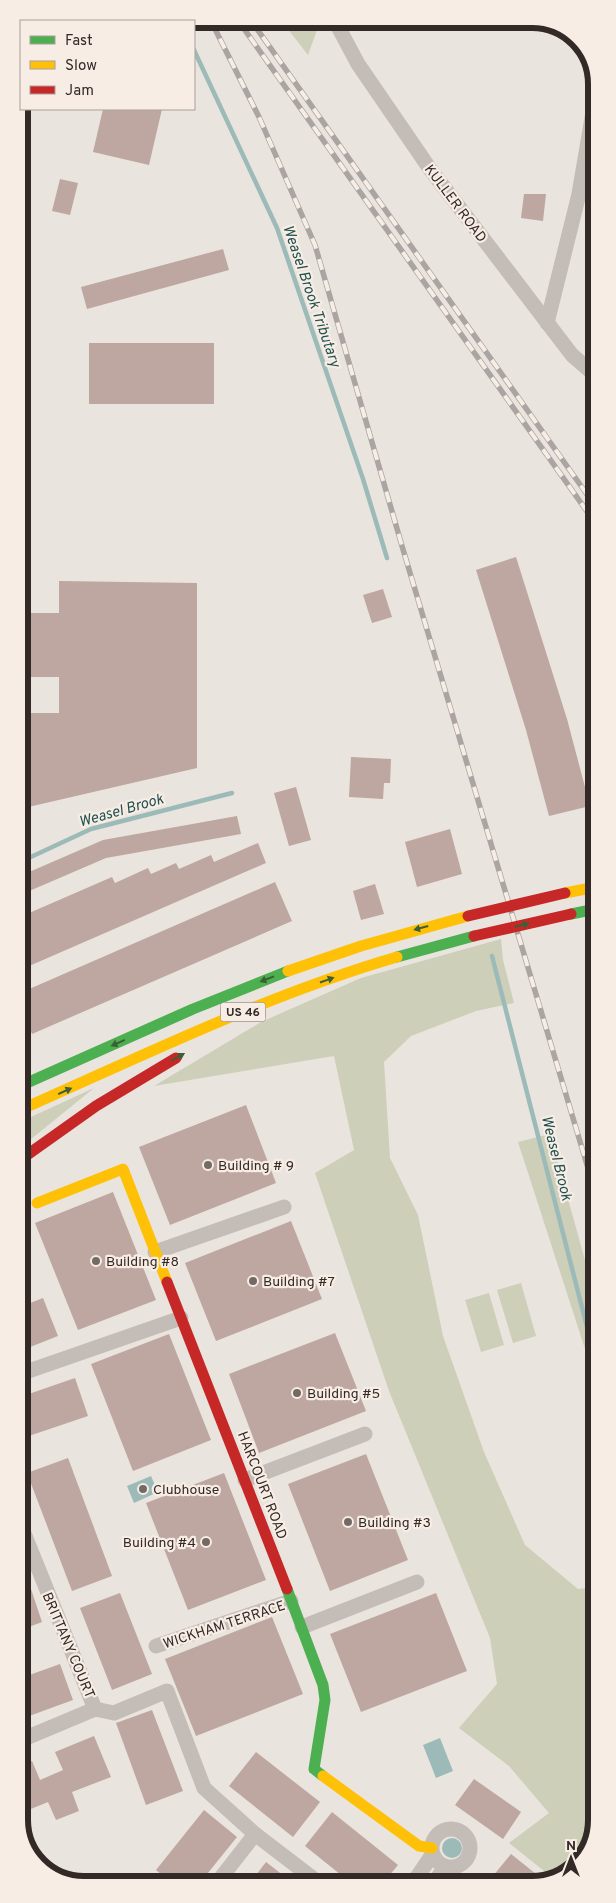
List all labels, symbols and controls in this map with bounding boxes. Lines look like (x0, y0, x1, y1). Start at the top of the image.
legend (20, 20, 195, 110)
text: Fast (65, 32, 93, 51)
text: Slow (65, 57, 97, 76)
text: Jam (65, 82, 94, 101)
street label: KULLER ROAD (420, 162, 490, 246)
water label: Weasel Brook Tributary (277, 223, 344, 371)
water label: Weasel Brook (77, 790, 166, 833)
one-way arrow (514, 921, 529, 929)
one-way arrow (414, 924, 429, 932)
one-way arrow (259, 975, 274, 983)
one-way arrow (320, 976, 335, 984)
road number: US 46 (220, 1002, 266, 1022)
one-way arrow (111, 1040, 125, 1048)
one-way arrow (171, 1053, 185, 1061)
one-way arrow (58, 1086, 72, 1094)
water label: Weasel Brook (536, 1114, 575, 1203)
place label: Building # 9 (218, 1158, 294, 1175)
marker: Building # 9 (202, 1159, 214, 1171)
place label: Building #8 (106, 1254, 179, 1271)
marker: Building #8 (90, 1255, 102, 1267)
place label: Building #7 (263, 1274, 335, 1291)
marker: Building #7 (247, 1275, 259, 1287)
place label: Building #5 (307, 1386, 380, 1403)
marker: Building #5 (291, 1387, 303, 1399)
street label: HARCOURT ROAD (233, 1429, 290, 1542)
place label: Clubhouse (153, 1482, 219, 1499)
marker: Clubhouse (137, 1483, 149, 1495)
place label: Building #3 (358, 1515, 431, 1532)
marker: Building #3 (342, 1516, 354, 1528)
place label: Building #4 (123, 1535, 196, 1552)
marker: Building #4 (200, 1536, 212, 1548)
street label: BRITTANY COURT (38, 1590, 98, 1701)
street label: WICKHAM TERRACE (161, 1598, 288, 1653)
north arrow (546, 1833, 596, 1883)
text: N (566, 1838, 576, 1855)

